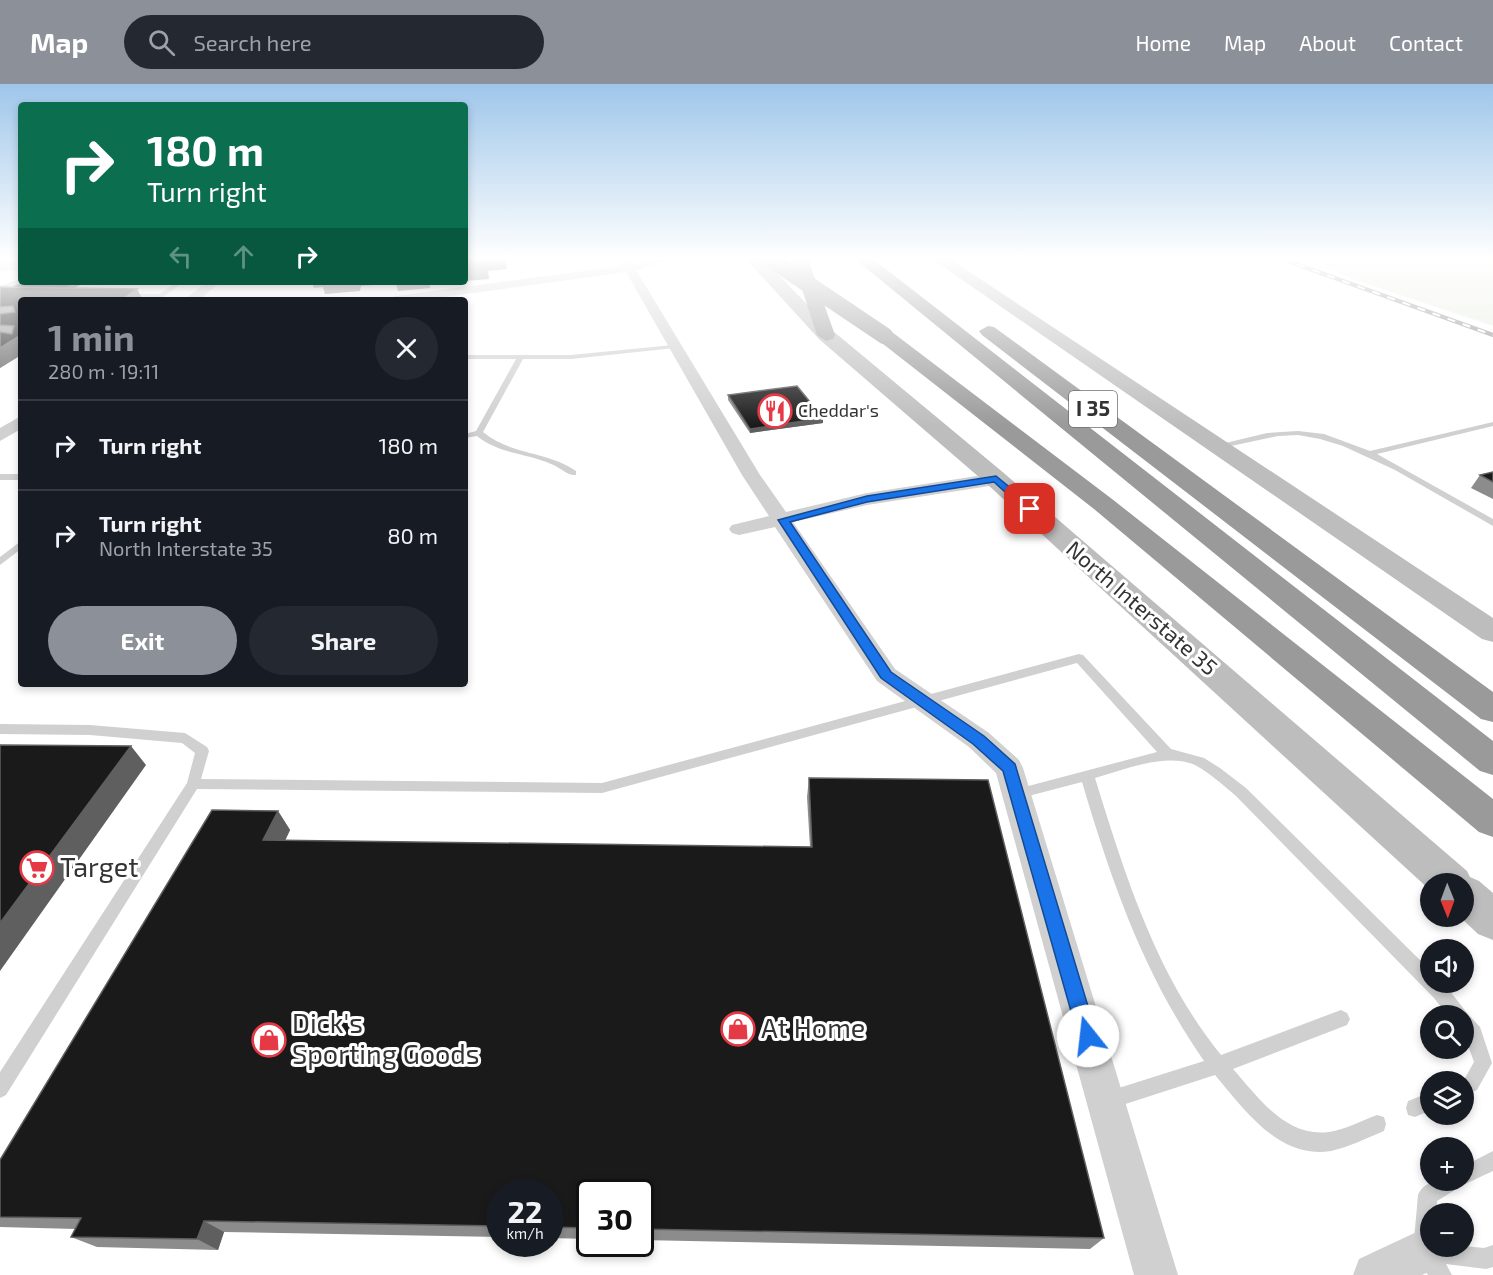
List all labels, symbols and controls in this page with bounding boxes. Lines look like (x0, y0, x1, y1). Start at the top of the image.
search box (124, 15, 544, 69)
text: Map (30, 25, 88, 59)
icon: search (145, 26, 178, 59)
text: Search here (193, 29, 312, 55)
text: Home (1135, 30, 1191, 55)
text: Map (1224, 30, 1266, 55)
text: About (1299, 30, 1356, 55)
text: Contact (1389, 30, 1463, 55)
text: 180 m (147, 124, 264, 174)
icon: right (48, 126, 126, 204)
text: Turn right (147, 175, 267, 207)
icon: left (164, 240, 197, 273)
icon: ahead (227, 240, 260, 273)
icon: right (290, 240, 323, 273)
text: 1 min (48, 315, 135, 358)
button: close (375, 317, 438, 380)
text: 280 m · 19:11 (48, 359, 159, 383)
road number: I 35 (1069, 391, 1117, 427)
restaurant icon: Cheddar's (757, 393, 793, 429)
place label: Cheddar's (798, 399, 879, 421)
icon: right (48, 429, 81, 462)
text: Turn right (99, 432, 201, 458)
text: 180 m (378, 432, 438, 458)
pin (1004, 483, 1055, 534)
icon: arrive (1013, 492, 1046, 525)
text: Turn right (99, 510, 201, 536)
icon: right (48, 519, 81, 552)
text: 80 m (387, 522, 438, 548)
street label: North Interstate 35 (1062, 535, 1223, 680)
text: North Interstate 35 (99, 536, 273, 560)
button: Exit (48, 606, 237, 675)
button: Share (249, 606, 438, 675)
supermarket icon: Target (19, 850, 55, 886)
place label: Target (60, 850, 138, 883)
north arrow (1420, 873, 1474, 927)
map controls (1420, 873, 1474, 1257)
button: sound (1420, 939, 1474, 993)
position arrow (1056, 1004, 1120, 1068)
button: search (1420, 1005, 1474, 1059)
place label: Dick's Sporting Goods (292, 1006, 480, 1070)
shop icon: At Home (720, 1011, 756, 1047)
place label: At Home (761, 1011, 865, 1043)
shop icon: Dick's Sporting Goods (251, 1022, 287, 1058)
button: layers (1420, 1071, 1474, 1125)
button: + (1420, 1137, 1474, 1191)
speed limit sign: 30 (576, 1179, 654, 1257)
text: 22 (508, 1193, 542, 1229)
button: − (1420, 1203, 1474, 1257)
text: km/h (506, 1224, 544, 1242)

